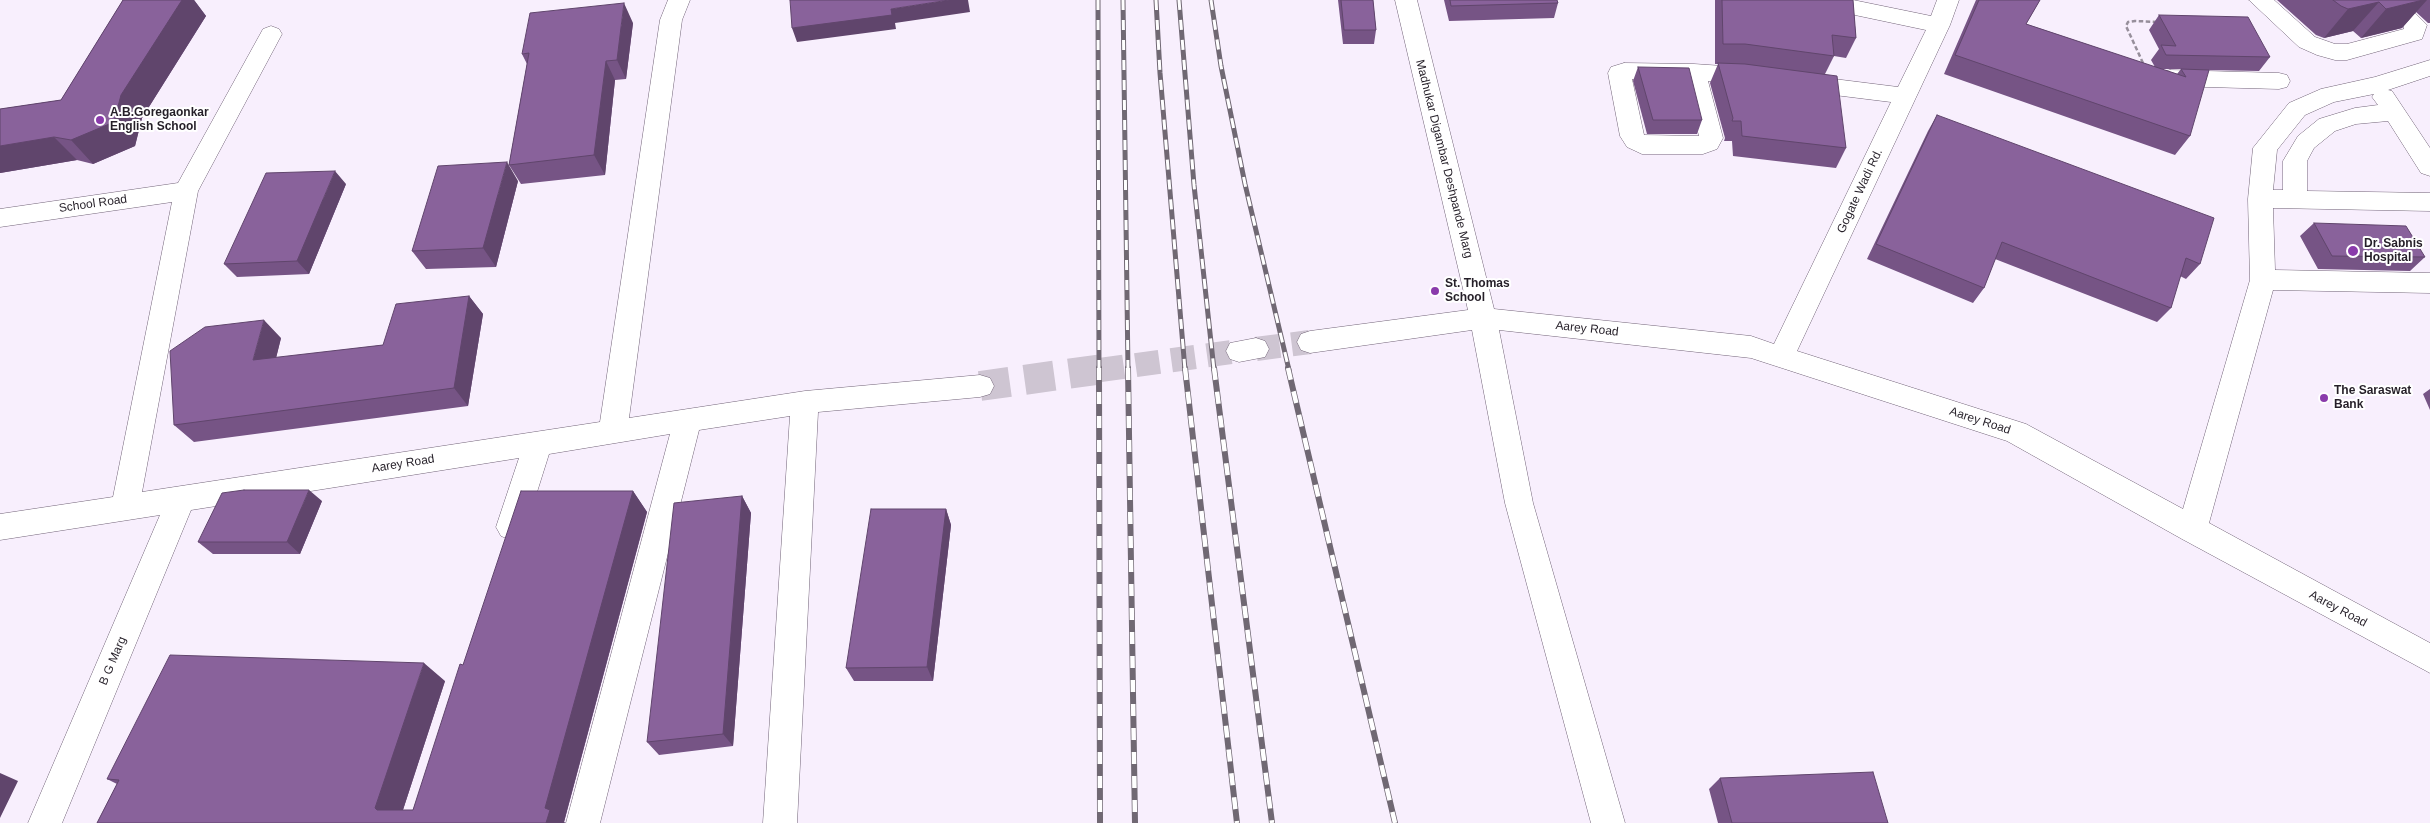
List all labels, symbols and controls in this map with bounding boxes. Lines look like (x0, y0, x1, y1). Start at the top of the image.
street label: Madhukar Digambar Deshpande Marg (1412, 58, 1476, 260)
place label: A.B.Goregaonkar English School (110, 106, 209, 134)
marker: A.B.Goregaonkar English School (94, 114, 106, 126)
street label: Gogate Wadi Rd. (1834, 146, 1886, 236)
street label: School Road (58, 192, 128, 216)
place label: Dr. Sabnis Hospital (2364, 237, 2423, 265)
marker: Dr. Sabnis Hospital (2346, 244, 2360, 258)
place label: St. Thomas School (1445, 277, 1510, 305)
marker: St. Thomas School (1429, 285, 1441, 297)
street label: Aarey Road (1555, 319, 1619, 339)
place label: The Saraswat Bank (2334, 384, 2411, 412)
marker: The Saraswat Bank (2318, 392, 2330, 404)
street label: Aarey Road (1948, 404, 2012, 438)
street label: Aarey Road (371, 452, 435, 476)
street label: Aarey Road (2307, 588, 2369, 630)
street label: B G Marg (96, 635, 130, 687)

